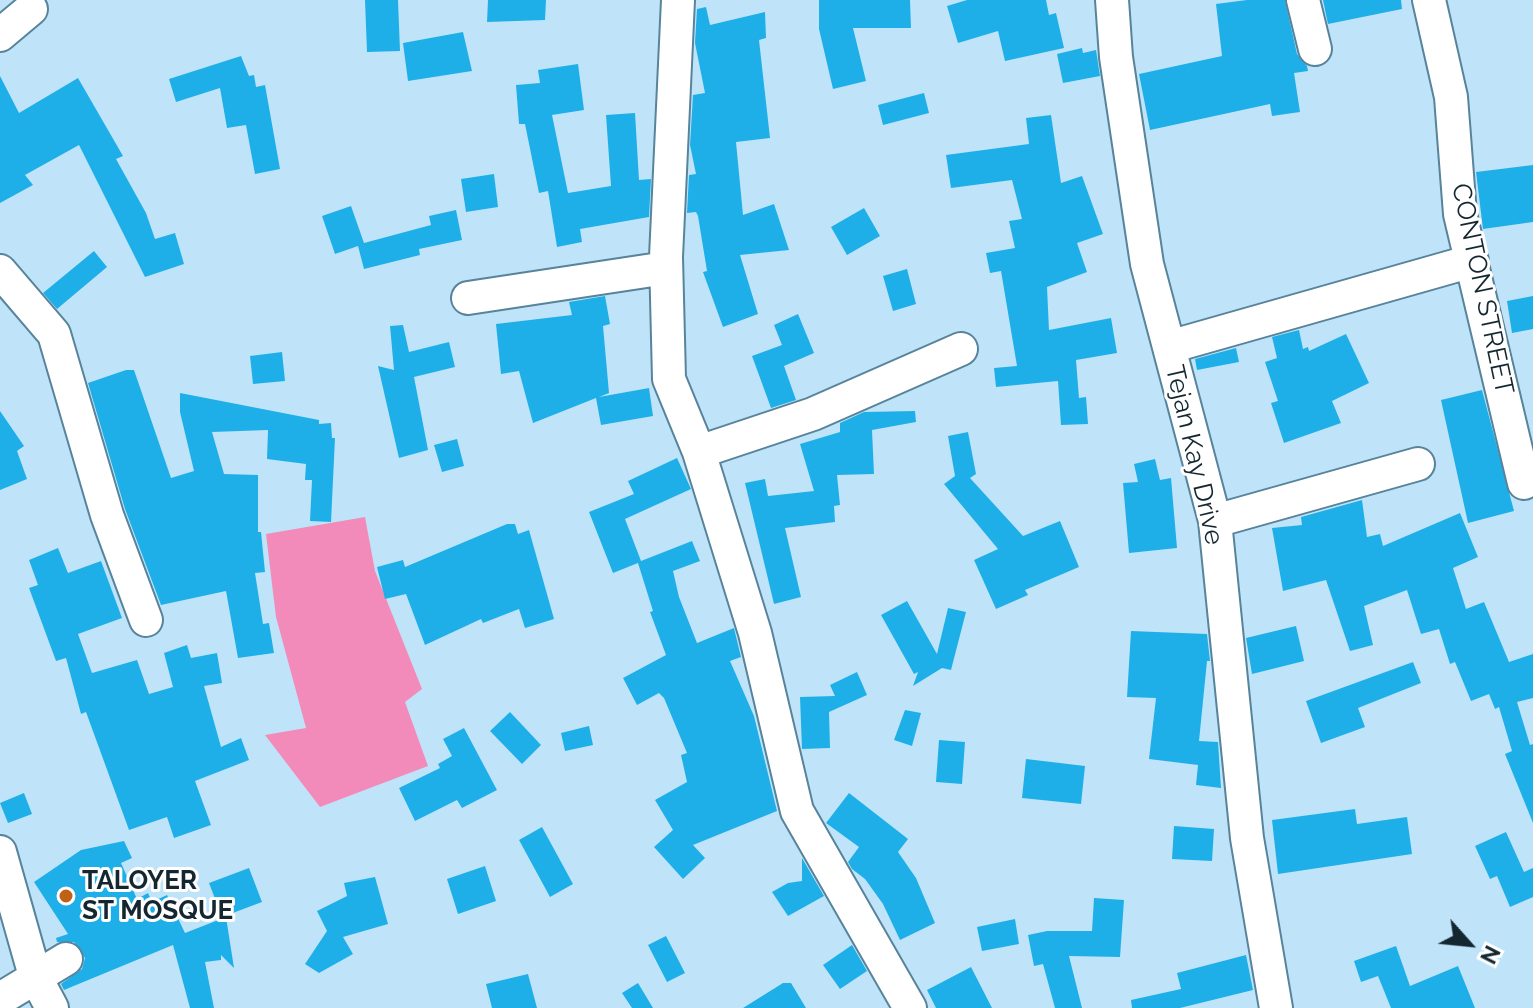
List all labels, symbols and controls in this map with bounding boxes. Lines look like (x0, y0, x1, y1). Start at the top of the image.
street label: CONTON STREET (1444, 181, 1520, 397)
street label: Tejan Kay Drive (1158, 362, 1230, 548)
place label: TALOYER ST MOSQUE (82, 865, 233, 926)
marker: TALOYER ST MOSQUE (57, 887, 75, 905)
north arrow (1429, 904, 1509, 984)
text: N (1475, 942, 1506, 968)

